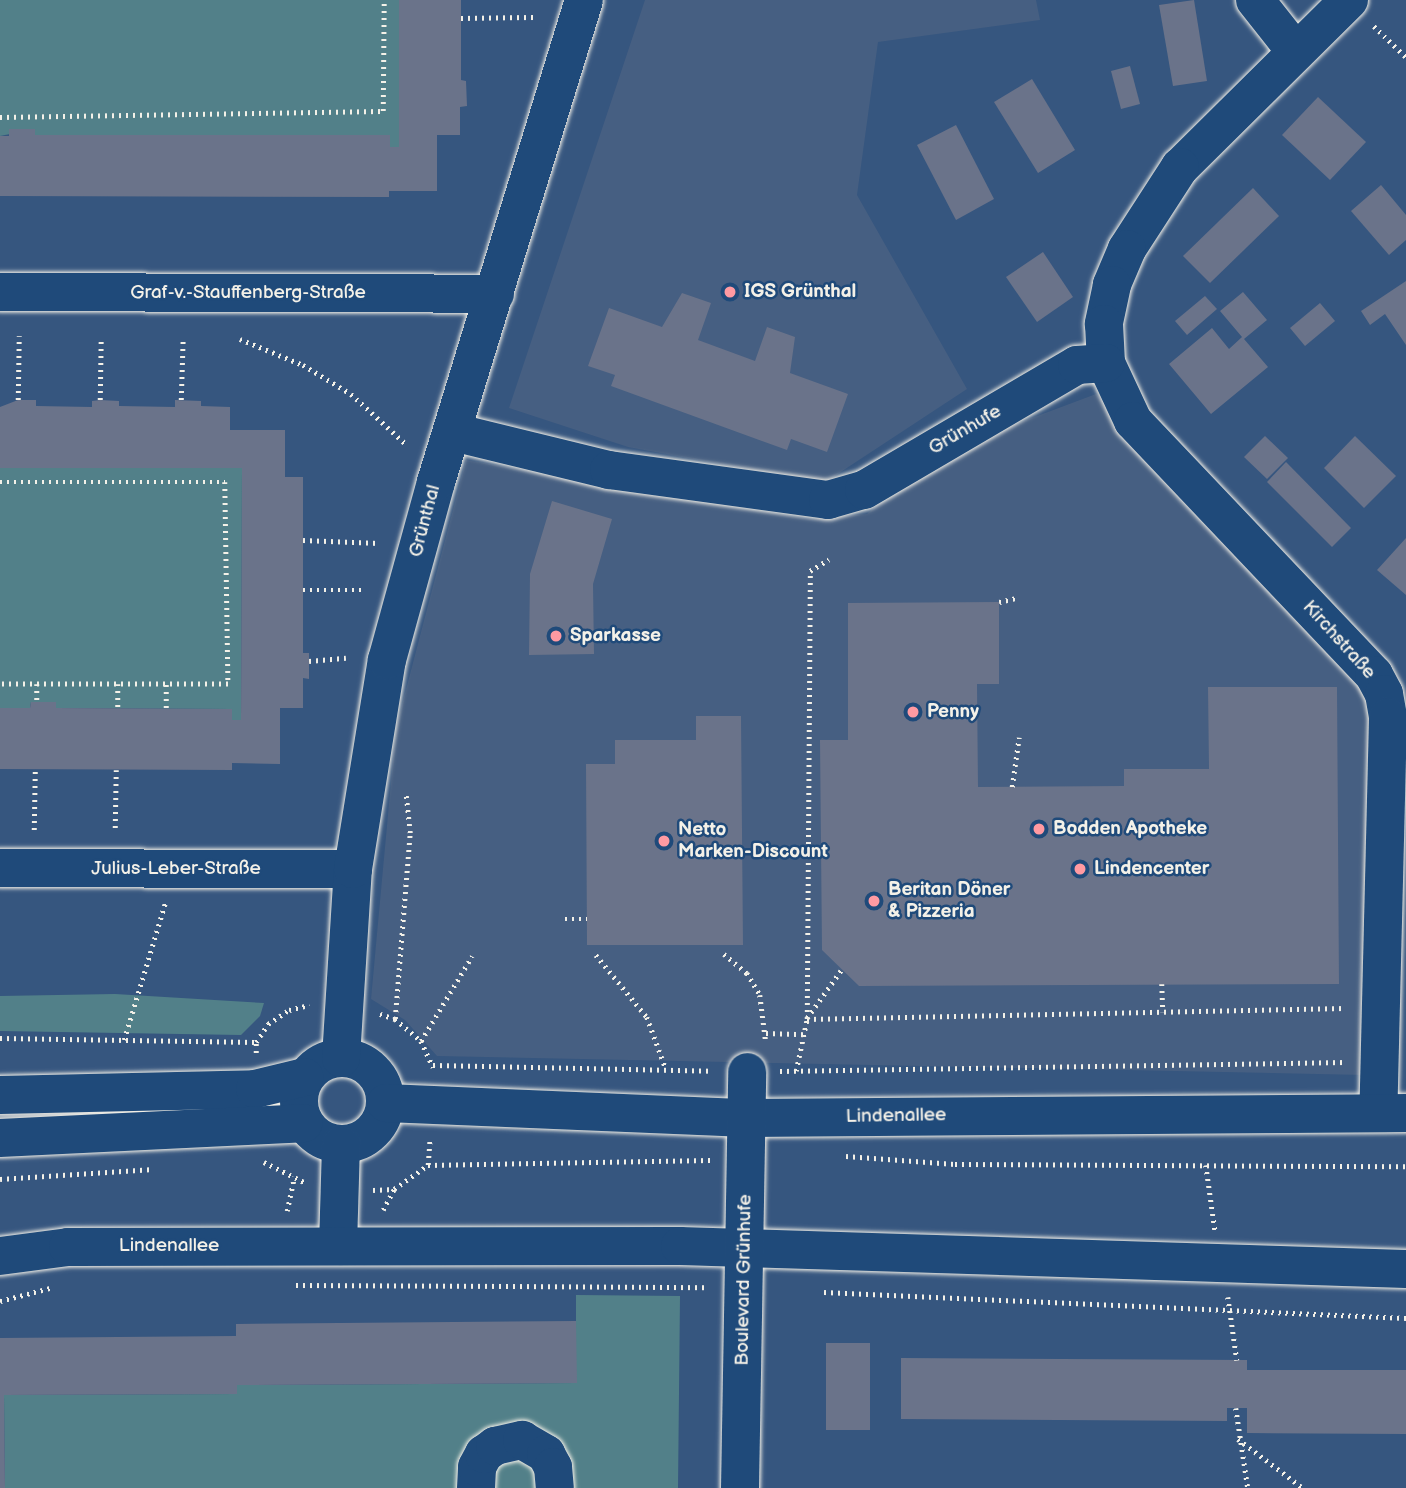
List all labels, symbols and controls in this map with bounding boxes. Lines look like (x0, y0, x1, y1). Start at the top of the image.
place label: IGS Grünthal (744, 281, 856, 303)
street label: Graf-v.-Stauffenberg-Straße (130, 282, 366, 304)
marker: IGS Grünthal (722, 284, 738, 300)
street label: Grünhufe (925, 400, 1005, 460)
street label: Grünthal (404, 482, 446, 560)
street label: Kirchstraße (1298, 596, 1380, 684)
place label: Sparkasse (570, 625, 661, 647)
marker: Sparkasse (548, 628, 564, 644)
place label: Penny (927, 701, 979, 723)
marker: Penny (905, 704, 921, 720)
place label: Bodden Apotheke (1053, 818, 1207, 840)
place label: Netto Marken-Discount (678, 819, 828, 863)
marker: Bodden Apotheke (1031, 821, 1047, 837)
marker: Netto Marken-Discount (656, 833, 672, 849)
street label: Julius-Leber-Straße (91, 858, 261, 880)
place label: Lindencenter (1094, 858, 1209, 880)
marker: Lindencenter (1072, 861, 1088, 877)
place label: Beritan Döner & Pizzeria (888, 879, 1010, 923)
marker: Beritan Döner & Pizzeria (866, 893, 882, 909)
street label: Lindenallee (846, 1104, 946, 1128)
street label: Boulevard Grünhufe (731, 1194, 757, 1366)
street label: Lindenallee (119, 1235, 219, 1257)

